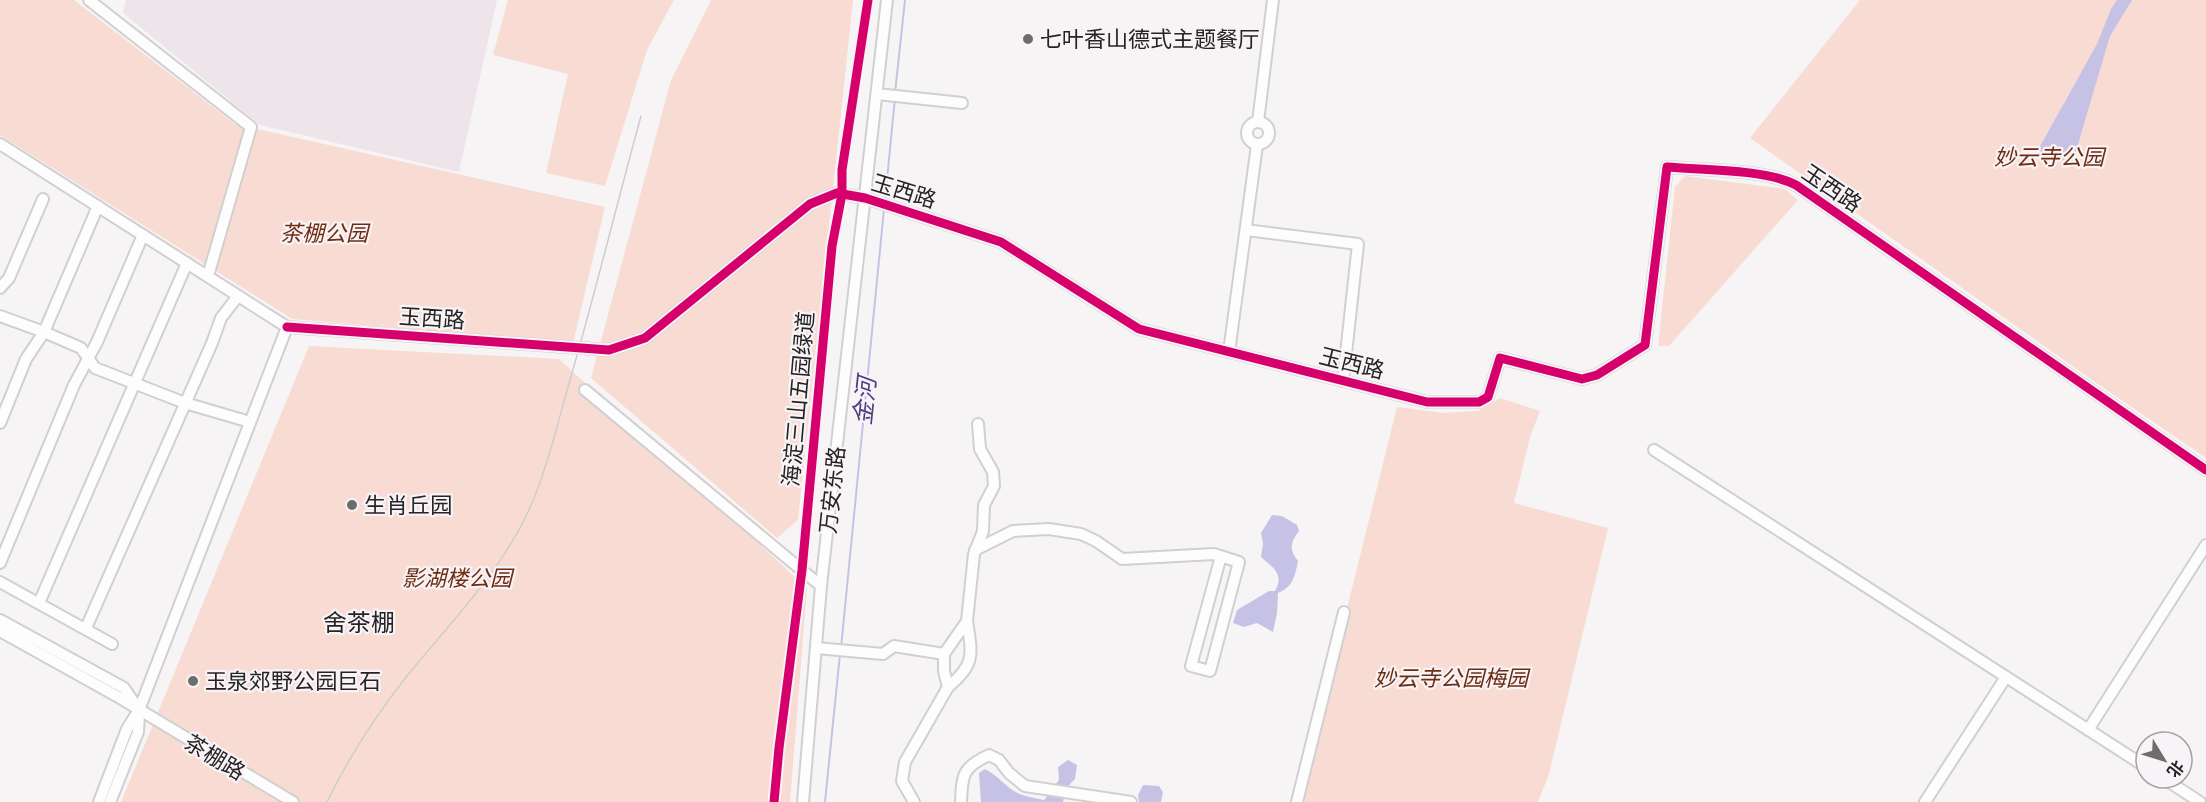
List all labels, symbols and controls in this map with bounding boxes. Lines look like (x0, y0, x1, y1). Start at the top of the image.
place label: 七叶香山德式主题餐厅 (1040, 26, 1260, 53)
marker: 七叶香山德式主题餐厅 (1021, 32, 1035, 46)
park label: 妙云寺公园 (1994, 144, 2107, 171)
street label: 玉西路 (1797, 159, 1867, 218)
street label: 玉西路 (868, 169, 939, 214)
park label: 茶棚公园 (280, 220, 371, 247)
street label: 玉西路 (398, 303, 466, 334)
street label: 海淀三山五园绿道 (777, 310, 820, 488)
street label: 玉西路 (1317, 342, 1387, 385)
water label: 金河 (848, 372, 882, 426)
street label: 万安东路 (814, 445, 851, 535)
place label: 生肖丘园 (364, 492, 452, 519)
marker: 生肖丘园 (345, 498, 359, 512)
park label: 影湖楼公园 (402, 565, 515, 592)
district label: 舍茶棚 (323, 608, 395, 637)
park label: 妙云寺公园梅园 (1374, 665, 1531, 692)
place label: 玉泉郊野公园巨石 (205, 668, 381, 695)
marker: 玉泉郊野公园巨石 (186, 674, 200, 688)
street label: 茶棚路 (179, 729, 250, 786)
north arrow (2134, 730, 2194, 790)
text: 北 (2163, 757, 2188, 781)

